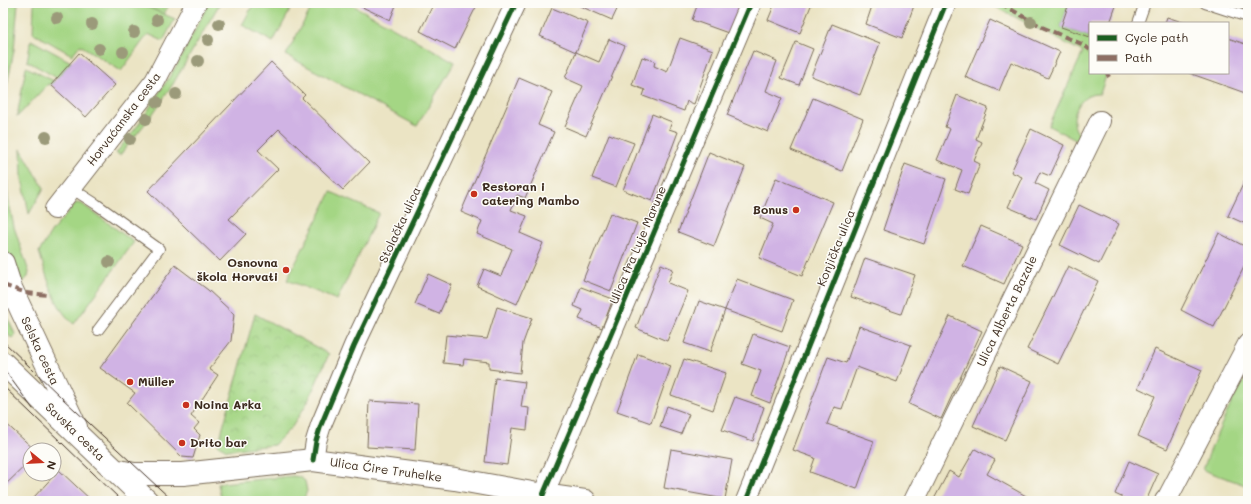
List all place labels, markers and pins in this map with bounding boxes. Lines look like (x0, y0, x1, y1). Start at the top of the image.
place label: Restoran i catering Mambo (482, 178, 579, 208)
marker: Restoran i catering Mambo (469, 189, 479, 199)
place label: Bonus (753, 201, 788, 217)
marker: Bonus (791, 205, 801, 215)
place label: Osnovna škola Horvati (197, 254, 278, 284)
marker: Osnovna škola Horvati (281, 265, 291, 275)
place label: Müller (138, 373, 174, 389)
marker: Müller (125, 377, 135, 387)
place label: Noina Arka (194, 396, 261, 412)
marker: Noina Arka (181, 400, 191, 410)
place label: Drito bar (190, 434, 247, 450)
marker: Drito bar (177, 438, 187, 448)

